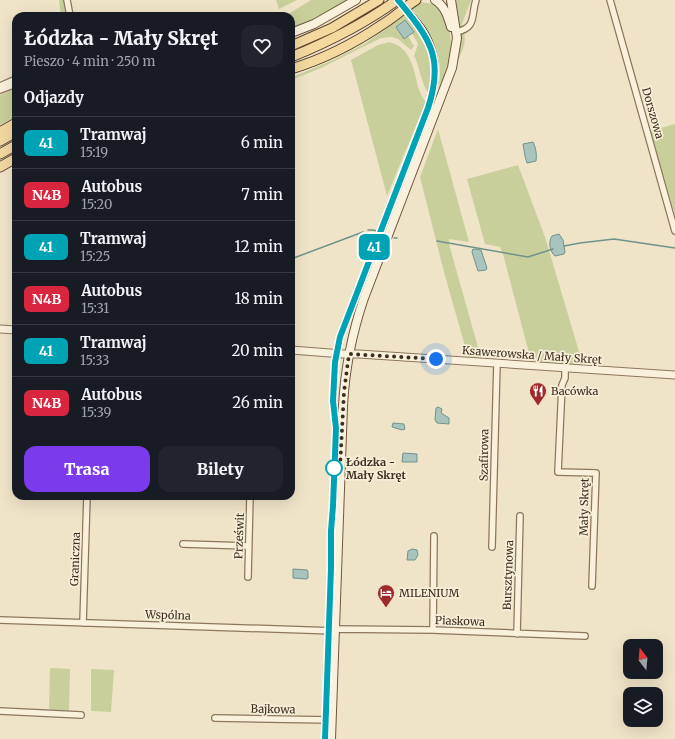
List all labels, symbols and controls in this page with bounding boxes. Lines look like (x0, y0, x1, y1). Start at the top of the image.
button: heart (241, 25, 283, 67)
text: Łódzka - Mały Skręt (24, 26, 218, 50)
text: Pieszo · 4 min · 250 m (24, 53, 155, 70)
street label: Dorszowa (639, 86, 667, 140)
text: Odjazdy (24, 88, 84, 107)
text: Tramwaj (80, 125, 147, 144)
text: 6 min (241, 133, 283, 152)
text: 41 (39, 134, 53, 152)
text: 15:19 (80, 144, 108, 161)
text: Autobus (81, 177, 142, 196)
text: 7 min (241, 185, 283, 204)
text: N4B (32, 186, 61, 204)
text: 15:20 (81, 196, 112, 213)
text: Tramwaj (80, 229, 147, 248)
line badge: 41 (356, 234, 392, 260)
text: 12 min (234, 237, 283, 256)
text: 41 (39, 238, 53, 256)
text: 41 (367, 238, 381, 256)
text: 15:25 (80, 248, 110, 265)
text: Autobus (81, 281, 142, 300)
text: 18 min (235, 289, 283, 308)
text: N4B (32, 290, 61, 308)
text: 15:31 (81, 300, 109, 317)
text: Tramwaj (80, 333, 147, 352)
text: 20 min (231, 341, 283, 360)
text: 41 (39, 342, 53, 360)
street label: Ksawerowska / Mały Skręt (461, 343, 603, 367)
your location (426, 349, 446, 369)
text: 15:33 (80, 352, 109, 369)
restaurant icon: Bacówka (528, 381, 548, 406)
place label: Bacówka (551, 384, 599, 398)
text: Autobus (81, 385, 142, 404)
text: 26 min (232, 393, 283, 412)
text: N4B (32, 394, 61, 412)
text: 15:39 (81, 404, 111, 421)
street label: Szafirowa (477, 429, 491, 481)
button: Trasa (24, 446, 150, 492)
button: Bilety (158, 446, 283, 492)
place label: Łódzka - Mały Skręt (346, 455, 406, 482)
marker: Łódzka - Mały Skręt (325, 459, 343, 477)
street label: Mały Skręt (576, 477, 592, 536)
street label: Prześwit (231, 512, 247, 559)
street label: Graniczna (67, 532, 83, 586)
street label: Bursztynowa (500, 540, 516, 610)
hotel icon: MILENIUM (376, 583, 396, 608)
place label: MILENIUM (399, 586, 459, 600)
street label: Wspólna (144, 607, 191, 623)
street label: Piaskowa (435, 613, 485, 629)
north arrow (623, 639, 663, 679)
map controls (623, 639, 663, 727)
button: layers (623, 687, 663, 727)
street label: Bajkowa (250, 702, 296, 716)

